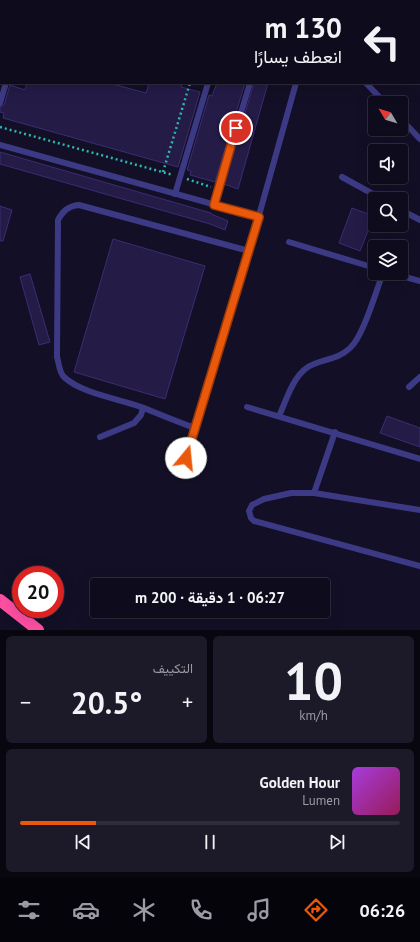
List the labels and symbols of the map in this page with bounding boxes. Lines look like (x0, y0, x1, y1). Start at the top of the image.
north arrow (368, 96, 408, 136)
pin (219, 111, 253, 145)
position arrow (165, 437, 207, 479)
speed limit sign: 20 (12, 566, 64, 618)

